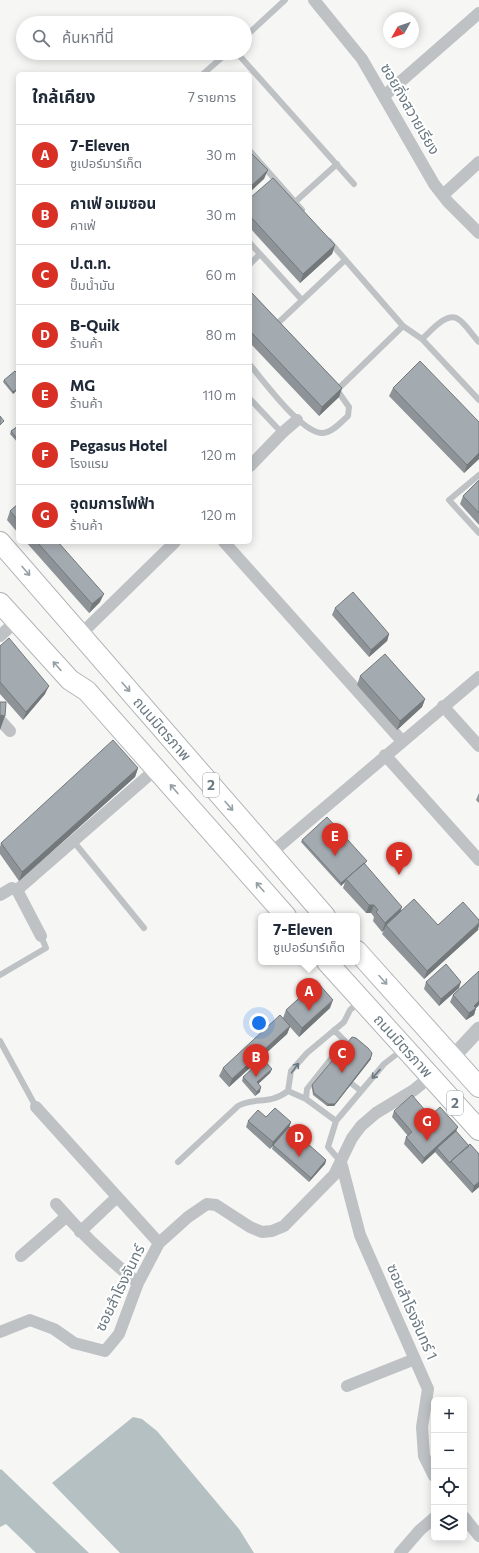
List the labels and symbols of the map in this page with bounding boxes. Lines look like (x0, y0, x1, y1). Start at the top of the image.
north arrow (383, 12, 419, 48)
street label: ซอยกิ่งสวายเรียง (377, 60, 444, 157)
one-way arrow (21, 566, 30, 577)
one-way arrow (52, 661, 62, 671)
one-way arrow (121, 681, 130, 692)
street label: ถนนมิตรภาพ (130, 693, 195, 764)
road number: 2 (203, 773, 219, 797)
one-way arrow (170, 785, 179, 795)
one-way arrow (224, 801, 233, 811)
pin: E (322, 823, 348, 856)
pin: F (386, 842, 412, 875)
one-way arrow (255, 882, 265, 892)
one-way arrow (378, 975, 387, 985)
pin: A (296, 978, 322, 1011)
street label: ถนนมิตรภาพ (371, 1010, 437, 1081)
your location (249, 1013, 269, 1033)
pin: C (329, 1040, 355, 1073)
pin: B (243, 1044, 269, 1077)
one-way arrow (291, 1063, 299, 1074)
one-way arrow (372, 1068, 381, 1078)
road number: 2 (447, 1091, 463, 1115)
pin: G (414, 1108, 440, 1141)
pin: D (286, 1124, 312, 1157)
street label: ซอยสำโรงจันทร์ (90, 1241, 148, 1334)
street label: ซอยสำโรงจันทร์ 1 (384, 1261, 442, 1362)

